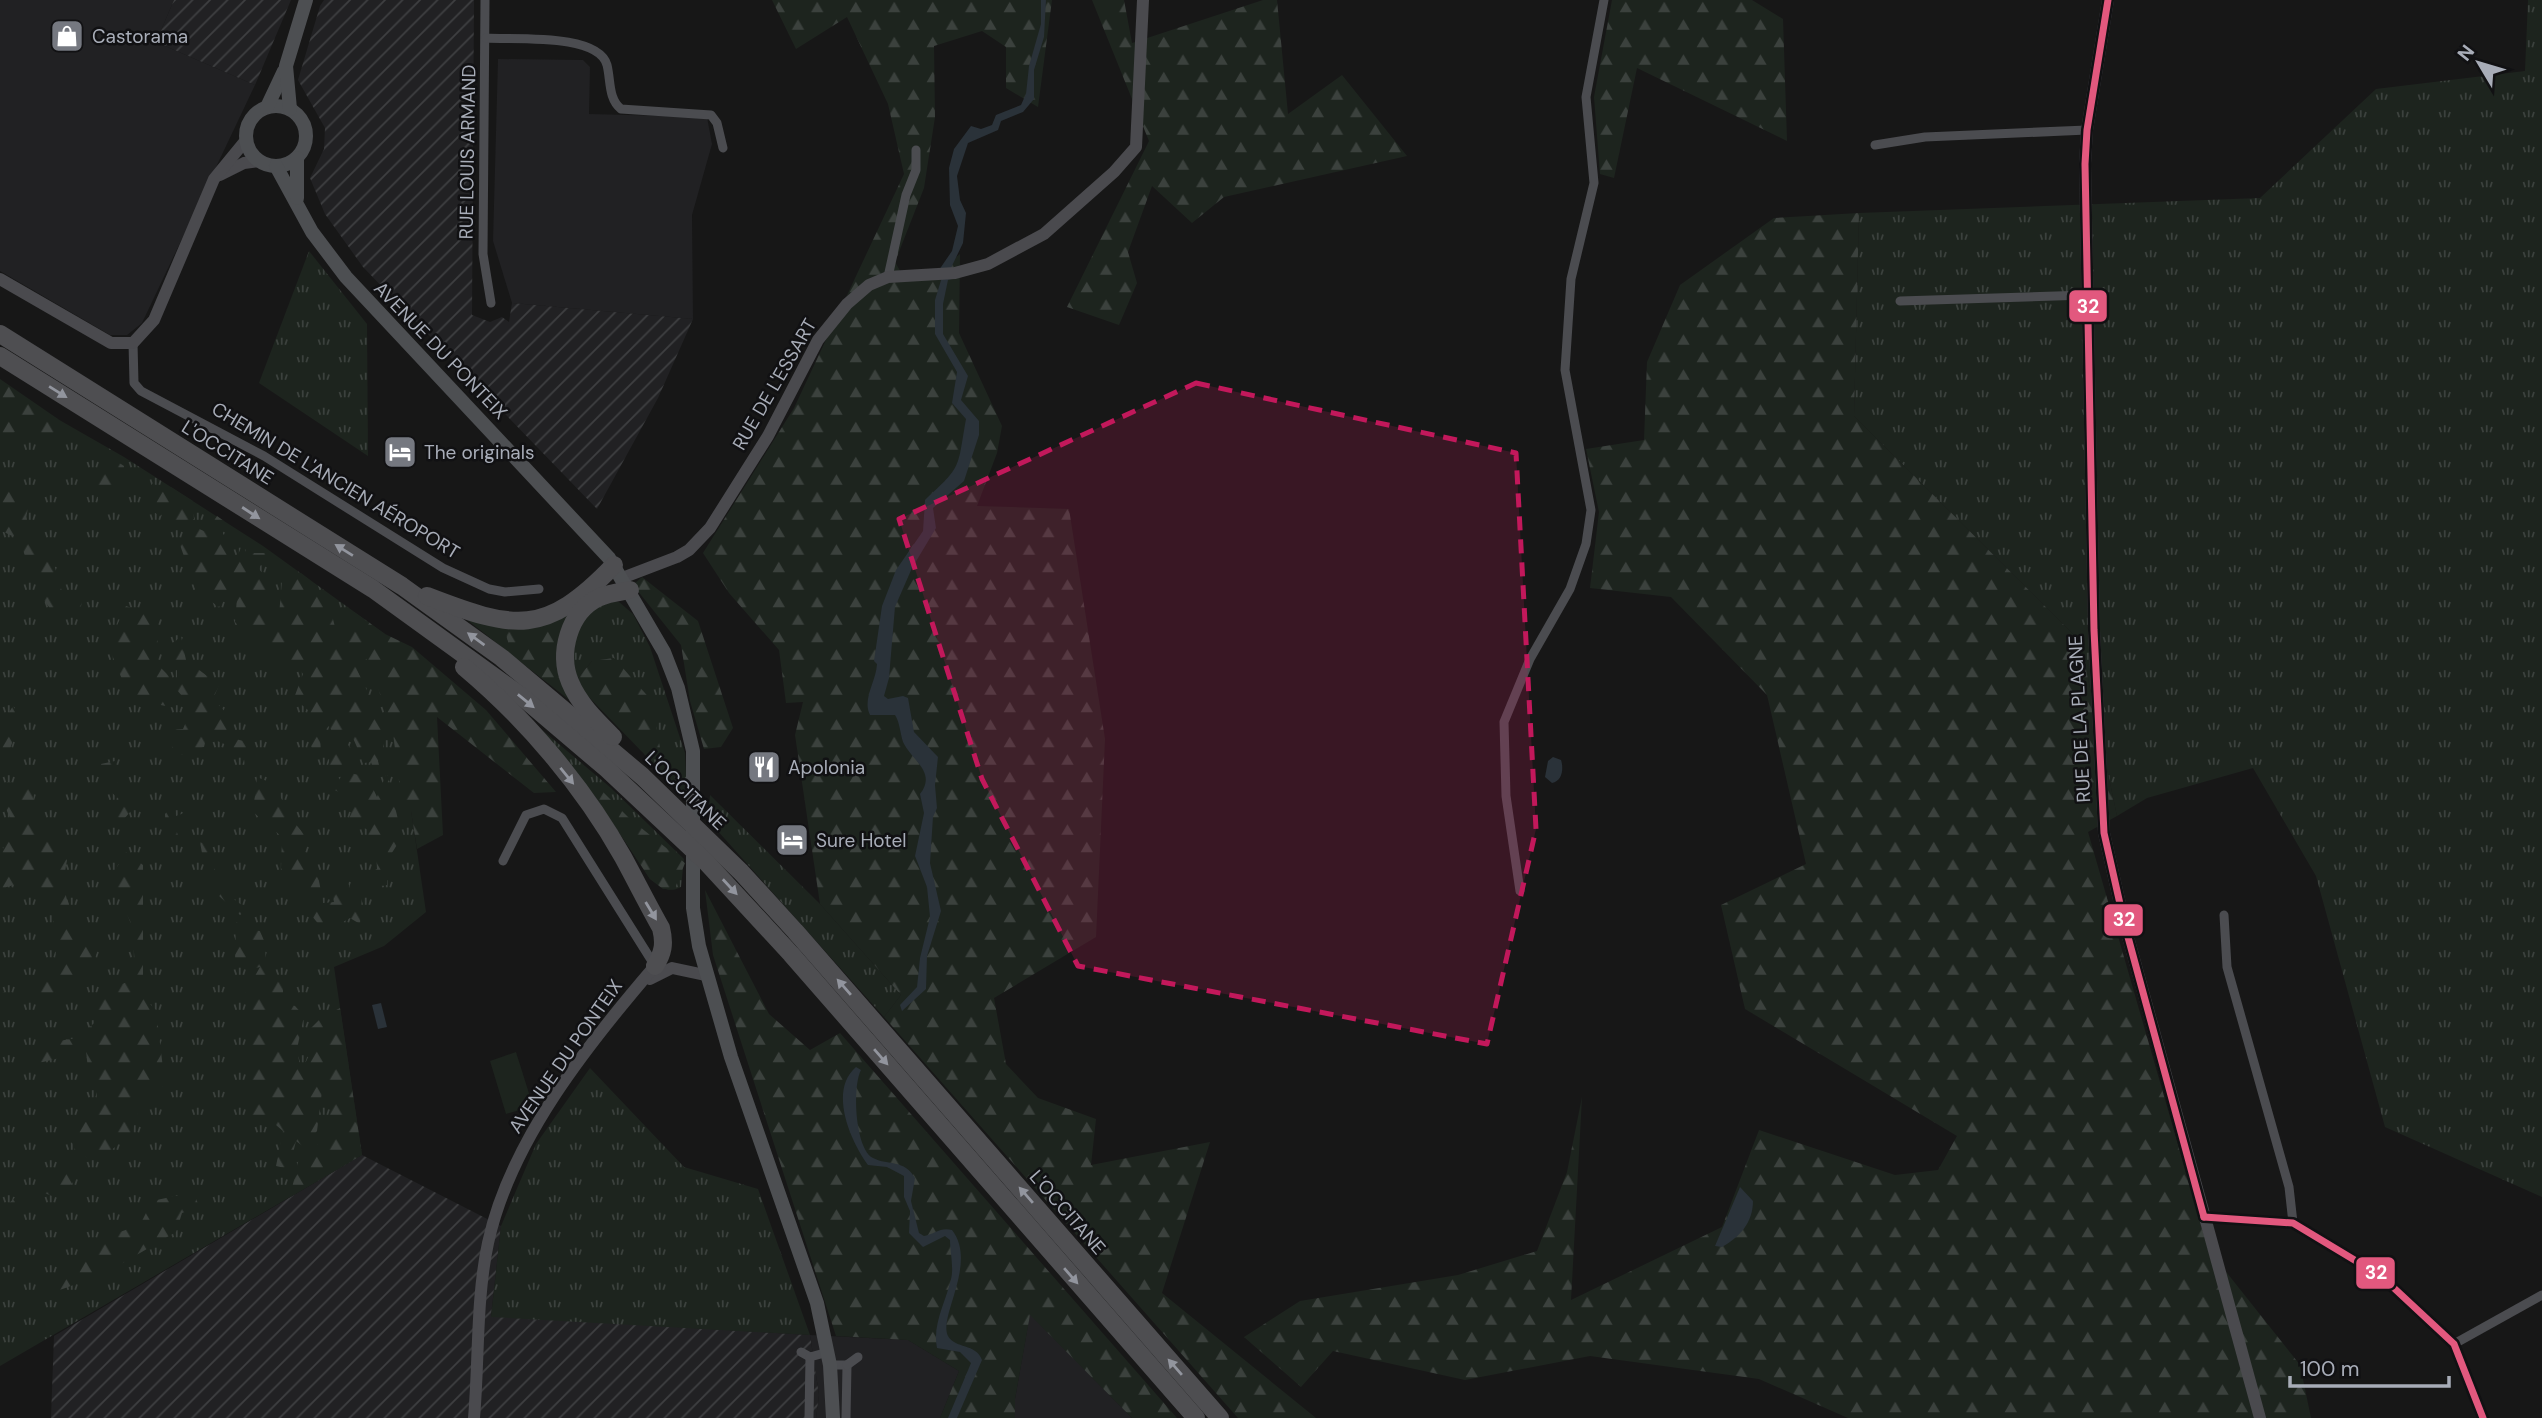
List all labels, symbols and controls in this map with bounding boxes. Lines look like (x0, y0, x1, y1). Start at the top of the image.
shop icon: Castorama (48, 17, 86, 55)
place label: Castorama (92, 24, 188, 49)
north arrow (2444, 28, 2514, 98)
text: N (2452, 40, 2480, 66)
street label: RUE LOUIS ARMAND (453, 64, 482, 240)
street label: AVENUE DU PONTEIX (368, 276, 513, 425)
line badge: 32 (2068, 289, 2108, 323)
text: 32 (2077, 294, 2099, 319)
street label: RUE DE L'ESSART (727, 314, 822, 454)
one-way arrow (48, 386, 68, 399)
street label: CHEMIN DE L'ANCIEN AÉROPORT (207, 396, 465, 565)
street label: L'OCCITANE (177, 414, 278, 491)
hotel icon: The originals (381, 433, 419, 471)
place label: The originals (424, 440, 534, 465)
one-way arrow (242, 506, 260, 520)
one-way arrow (335, 543, 354, 556)
one-way arrow (467, 633, 485, 647)
street label: RUE DE LA PLAGNE (2063, 635, 2096, 803)
one-way arrow (516, 693, 534, 708)
street label: L'OCCITANE (640, 745, 732, 835)
restaurant icon: Apolonia (745, 748, 783, 786)
place label: Apolonia (788, 755, 865, 780)
one-way arrow (560, 767, 575, 785)
hotel icon: Sure Hotel (773, 821, 811, 859)
place label: Sure Hotel (816, 828, 906, 853)
one-way arrow (721, 878, 737, 895)
one-way arrow (645, 901, 657, 920)
line badge: 32 (2103, 903, 2144, 937)
text: 32 (2113, 907, 2135, 932)
street label: AVENUE DU PONTEIX (503, 974, 628, 1138)
one-way arrow (836, 978, 852, 996)
one-way arrow (873, 1049, 888, 1066)
street label: L'OCCITANE (1024, 1165, 1111, 1260)
one-way arrow (1018, 1186, 1034, 1204)
line badge: 32 (2355, 1256, 2396, 1290)
text: 32 (2365, 1260, 2387, 1285)
one-way arrow (1063, 1267, 1079, 1285)
scale bar (2290, 1344, 2449, 1388)
text: 100 m (2300, 1355, 2360, 1383)
one-way arrow (1168, 1358, 1183, 1375)

